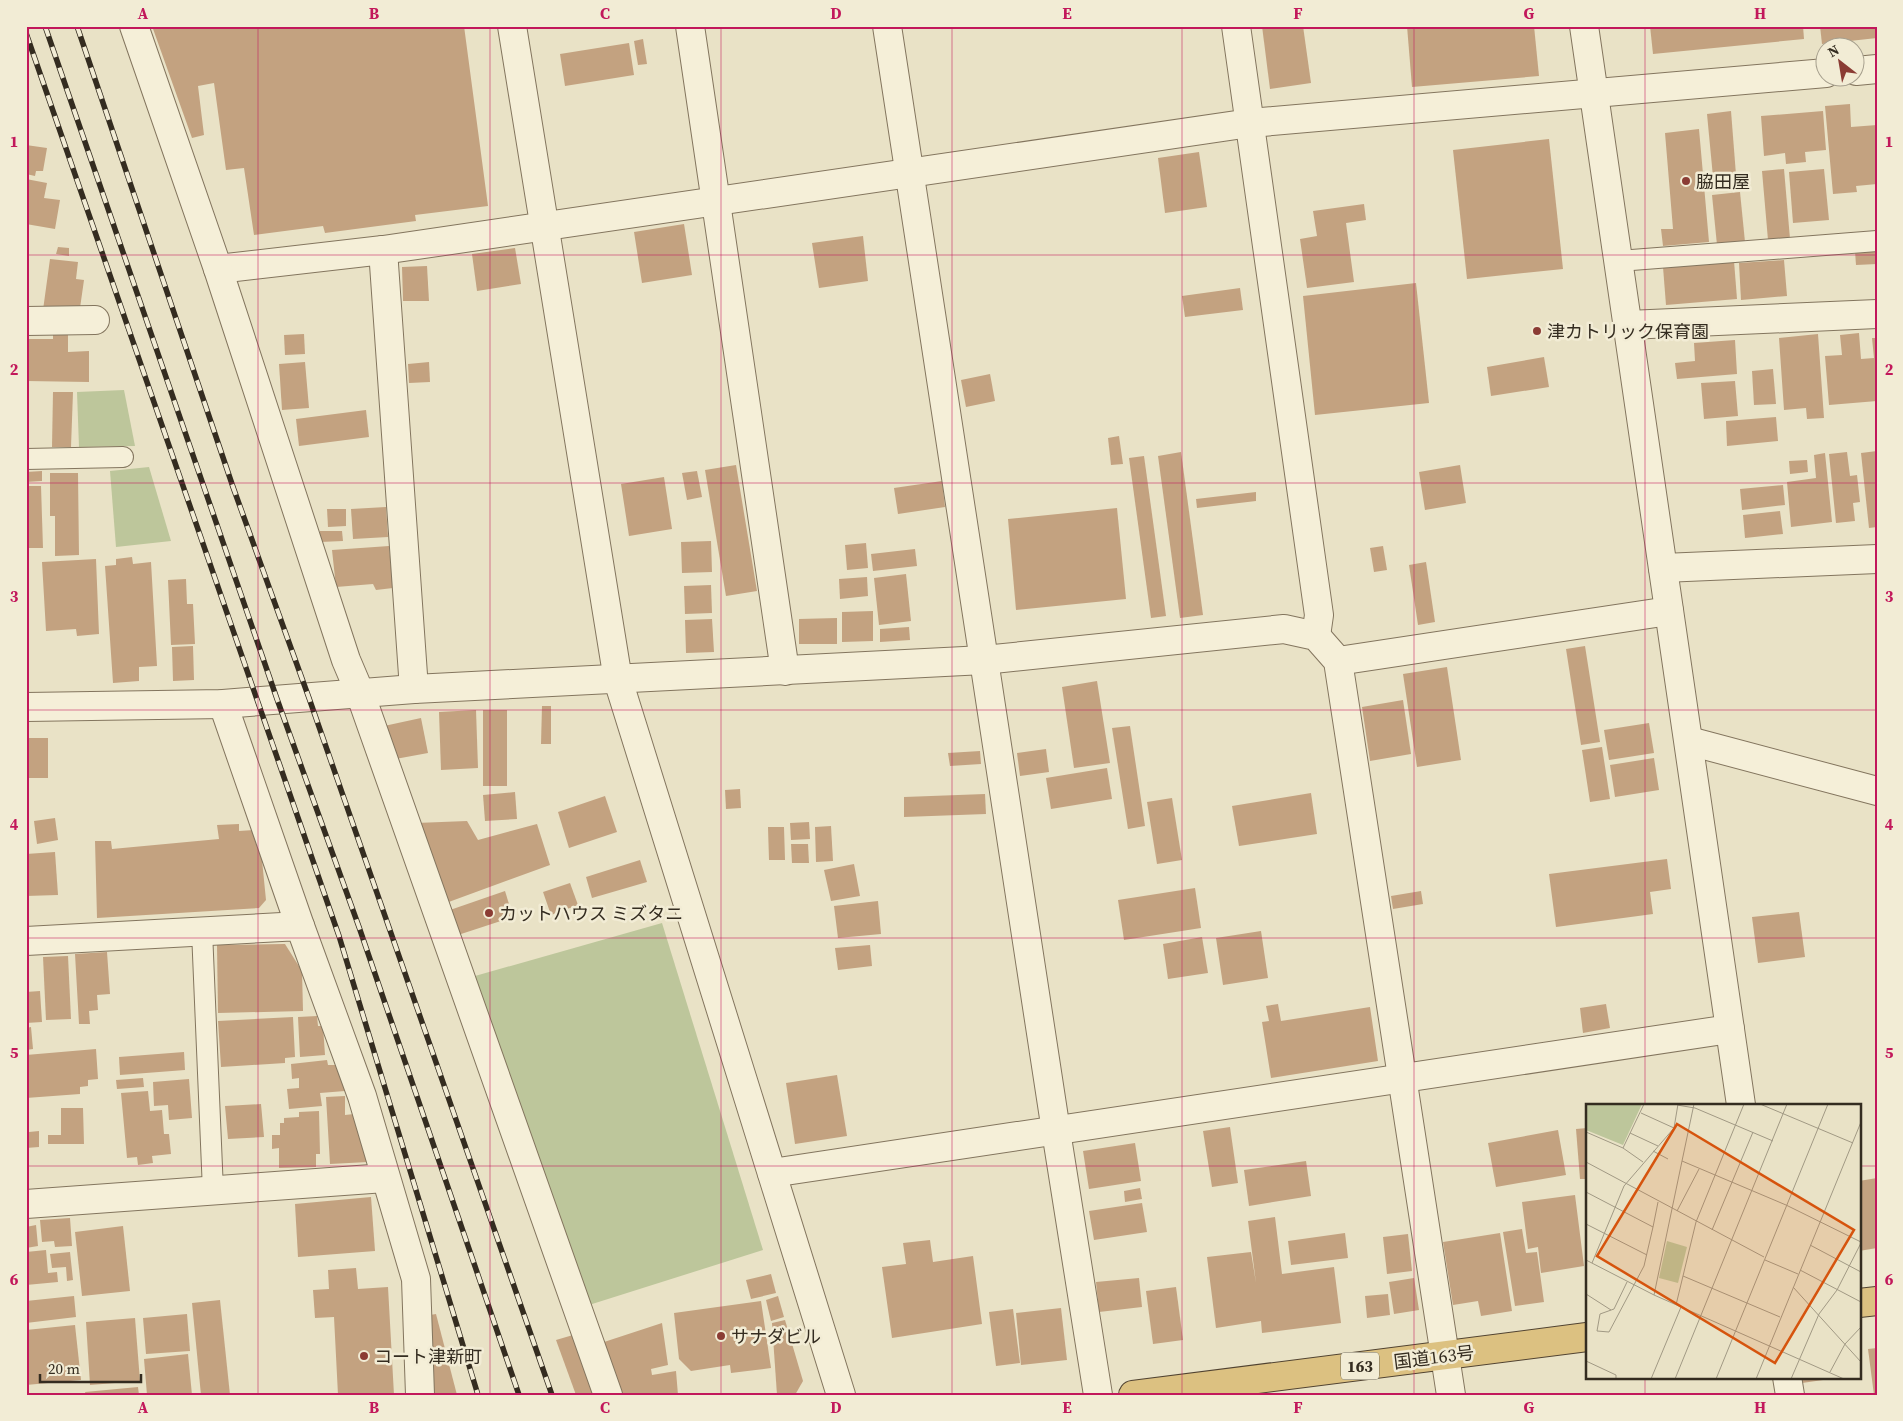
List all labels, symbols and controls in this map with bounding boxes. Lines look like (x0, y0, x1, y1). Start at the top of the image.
text: A (138, 2, 149, 24)
text: B (369, 2, 380, 24)
text: C (600, 2, 610, 24)
text: D (830, 2, 842, 24)
text: E (1062, 2, 1072, 24)
text: F (1293, 2, 1303, 24)
text: G (1524, 2, 1535, 24)
text: H (1754, 2, 1766, 24)
north arrow (1816, 38, 1866, 88)
text: N (1824, 40, 1843, 62)
text: 1 (10, 130, 18, 152)
text: 1 (1885, 130, 1893, 152)
place label: 脇田屋 (1696, 169, 1750, 194)
marker: 脇田屋 (1680, 175, 1692, 187)
place label: 津カトリック保育園 (1547, 319, 1709, 344)
marker: 津カトリック保育園 (1531, 325, 1543, 337)
text: 2 (10, 358, 19, 380)
text: 2 (1885, 358, 1894, 380)
text: 3 (10, 585, 19, 607)
text: 3 (1885, 585, 1894, 607)
text: 4 (10, 813, 19, 835)
text: 4 (1885, 813, 1894, 835)
place label: カットハウス ミズタニ (499, 901, 683, 926)
marker: カットハウス ミズタニ (483, 907, 495, 919)
text: 5 (10, 1041, 19, 1063)
text: 5 (1885, 1041, 1894, 1063)
inset map (1586, 1104, 1860, 1378)
text: 6 (10, 1268, 19, 1290)
text: 6 (1885, 1268, 1894, 1290)
place label: サナダビル (731, 1324, 821, 1349)
marker: サナダビル (715, 1330, 727, 1342)
street label: 国道163号 (1392, 1340, 1476, 1374)
place label: コート津新町 (374, 1344, 482, 1369)
marker: コート津新町 (358, 1350, 370, 1362)
scale bar (40, 1351, 141, 1383)
road number: 163 (1341, 1352, 1379, 1380)
text: 20 m (48, 1358, 80, 1379)
text: A (138, 1396, 149, 1418)
text: B (369, 1396, 380, 1418)
text: C (600, 1396, 610, 1418)
text: D (830, 1396, 842, 1418)
text: E (1062, 1396, 1072, 1418)
text: F (1293, 1396, 1303, 1418)
text: G (1524, 1396, 1535, 1418)
text: H (1754, 1396, 1766, 1418)

